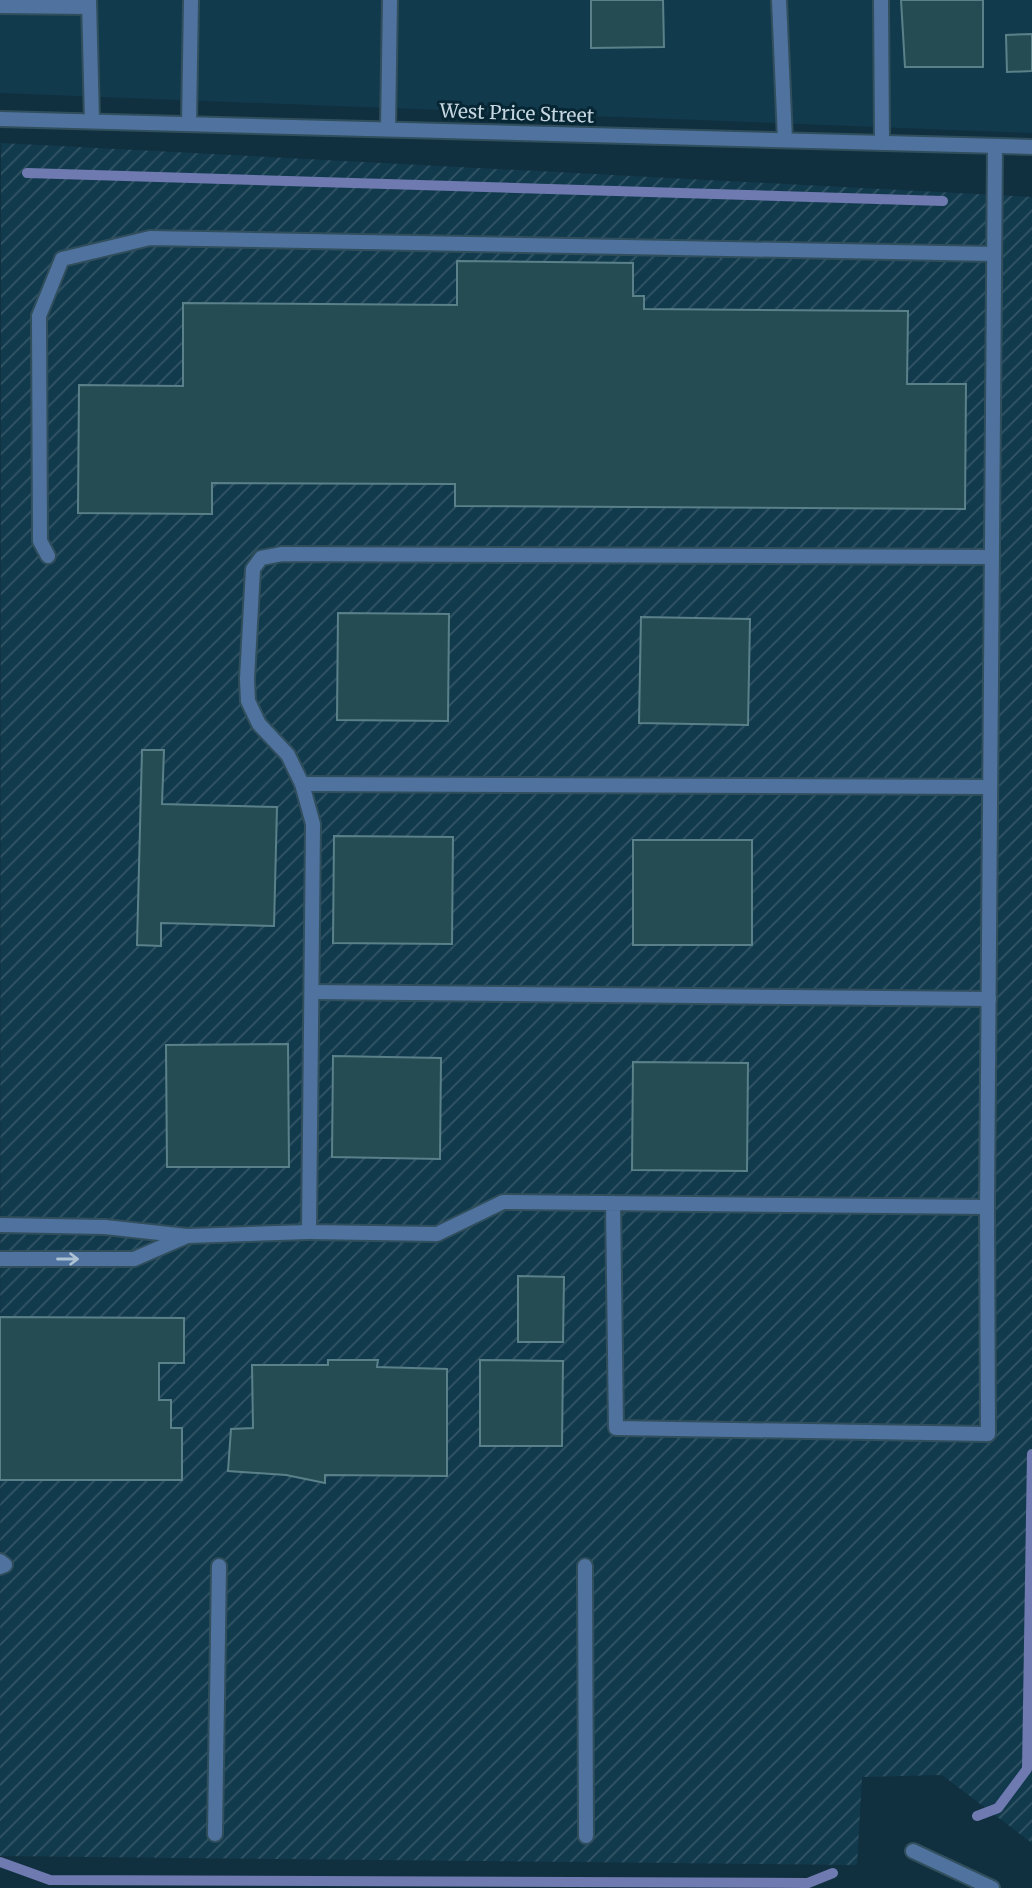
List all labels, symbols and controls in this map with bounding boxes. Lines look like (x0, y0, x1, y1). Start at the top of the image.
street label: West Price Street (438, 98, 595, 128)
one-way arrow (56, 1252, 79, 1266)

